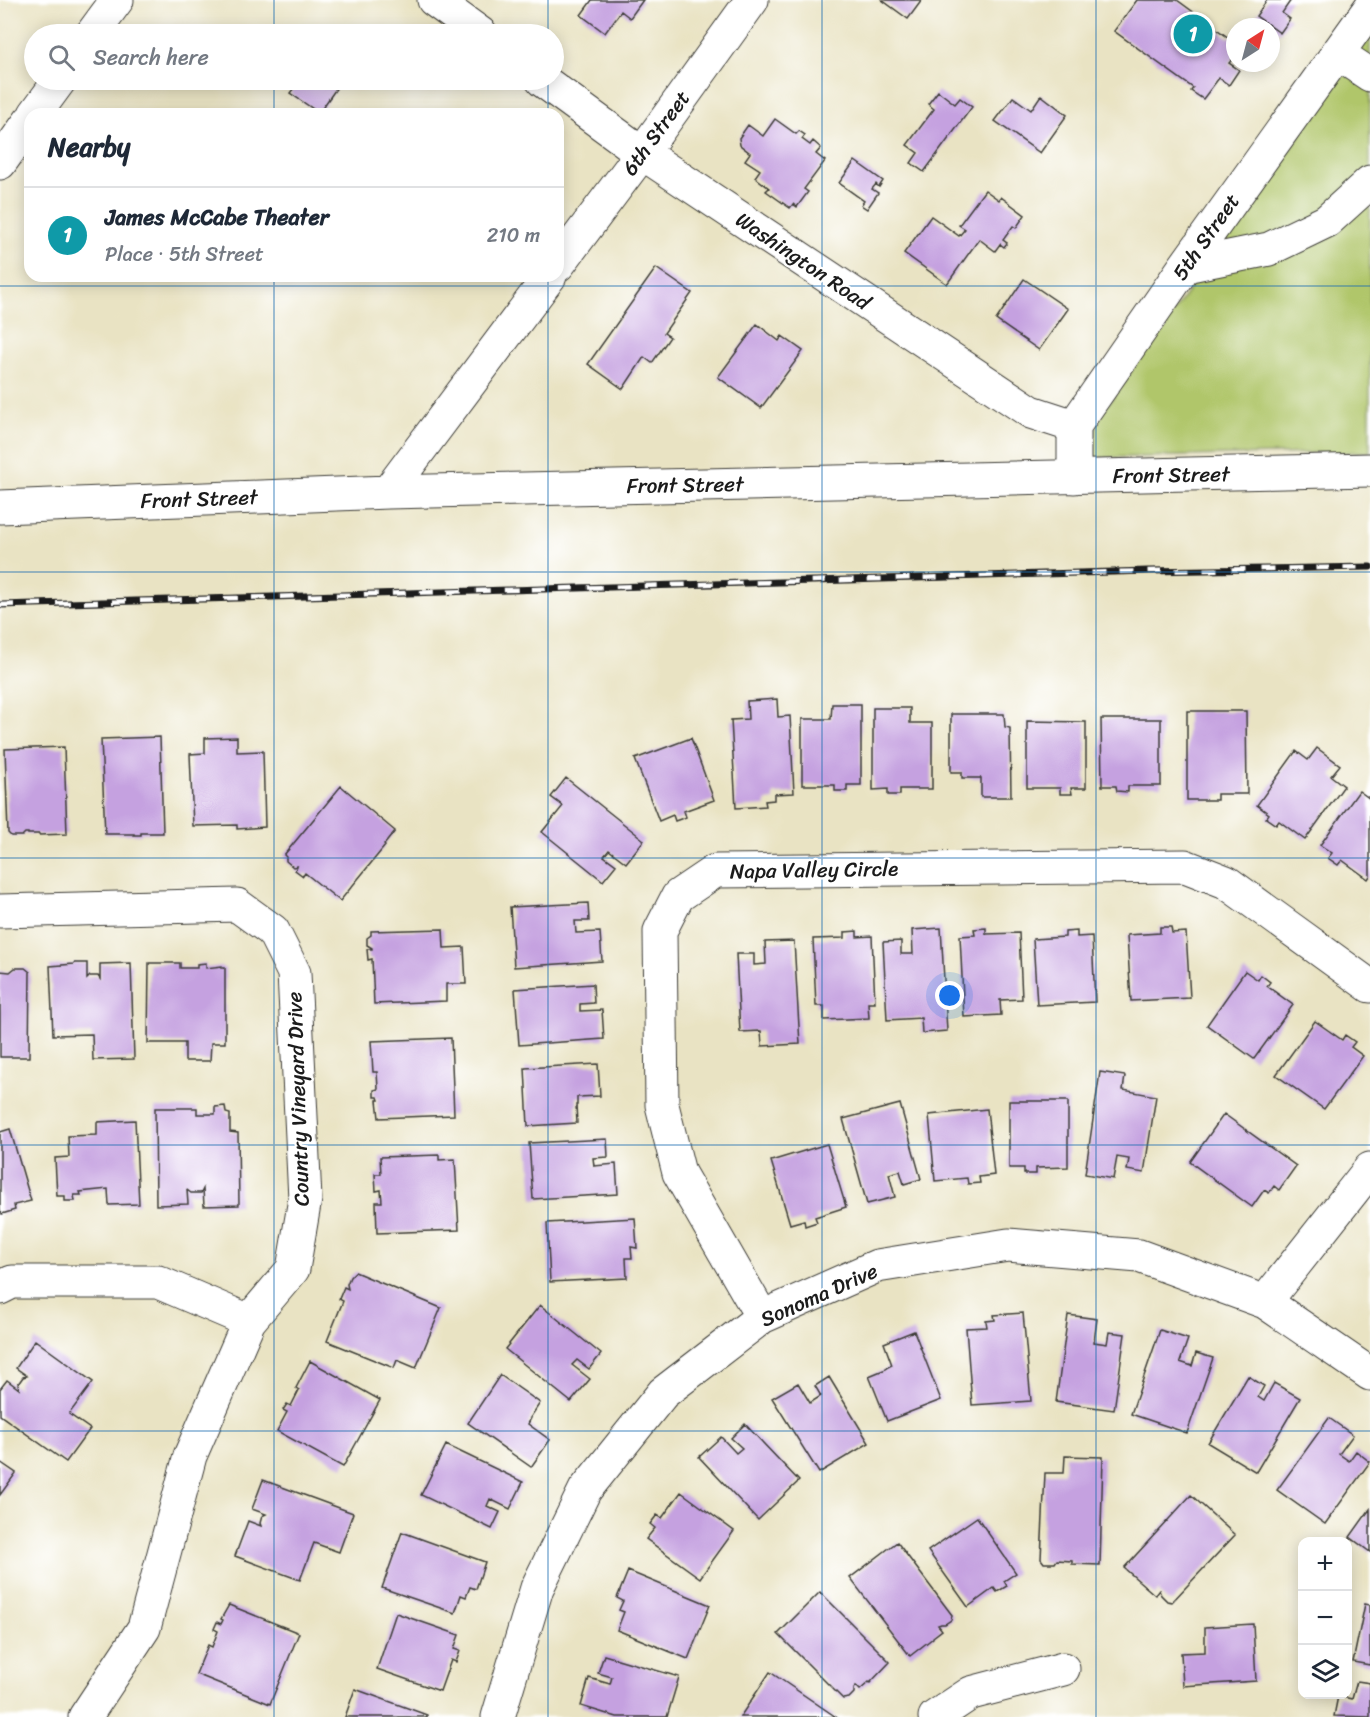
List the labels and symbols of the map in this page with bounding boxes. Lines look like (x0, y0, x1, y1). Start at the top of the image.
pin: 1 (1174, 12, 1212, 57)
north arrow (1226, 18, 1280, 72)
street label: 6th Street (612, 82, 700, 184)
street label: 5th Street (1162, 185, 1250, 289)
street label: Washington Road (727, 201, 880, 322)
street label: Front Street (1112, 455, 1231, 495)
street label: Front Street (626, 465, 745, 505)
street label: Front Street (140, 478, 260, 520)
street label: Napa Valley Circle (729, 850, 899, 890)
your location (935, 981, 964, 1010)
street label: Country Vineyard Drive (275, 991, 321, 1207)
street label: Sonoma Drive (754, 1252, 884, 1338)

